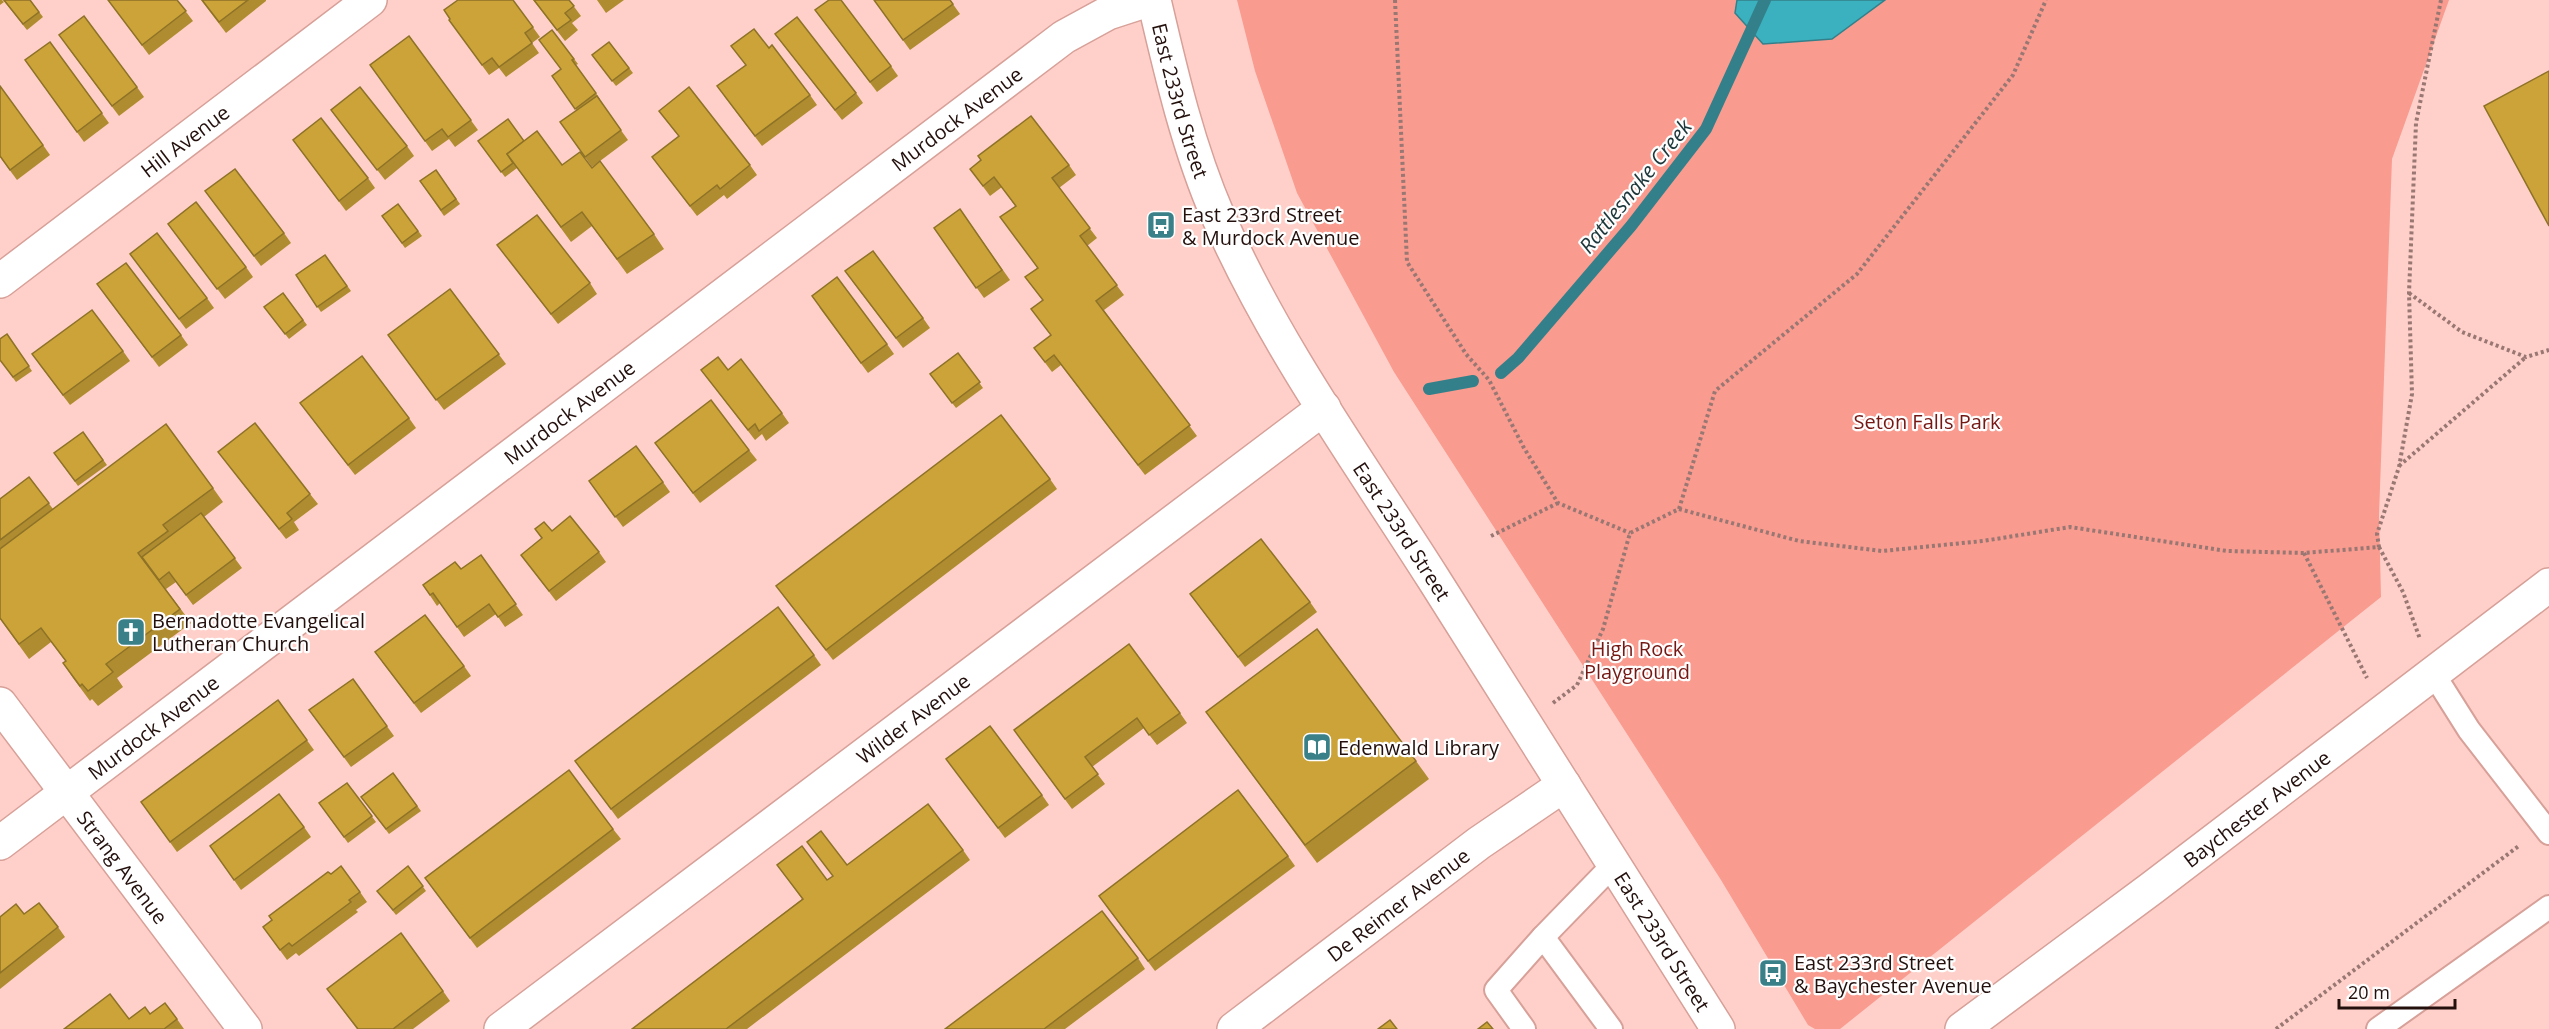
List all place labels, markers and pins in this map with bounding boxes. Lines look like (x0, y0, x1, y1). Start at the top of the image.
place label: East 233rd Street & Murdock Avenue (1182, 201, 1359, 251)
bus stop icon: East 233rd Street & Murdock Avenue (1145, 209, 1177, 241)
place label: Bernadotte Evangelical Lutheran Church (152, 607, 365, 657)
church icon: Bernadotte Evangelical Lutheran Church (115, 616, 147, 648)
library icon: Edenwald Library (1301, 731, 1333, 763)
place label: Edenwald Library (1338, 734, 1500, 761)
place label: East 233rd Street & Baychester Avenue (1794, 949, 1992, 999)
bus stop icon: East 233rd Street & Baychester Avenue (1757, 957, 1789, 989)

